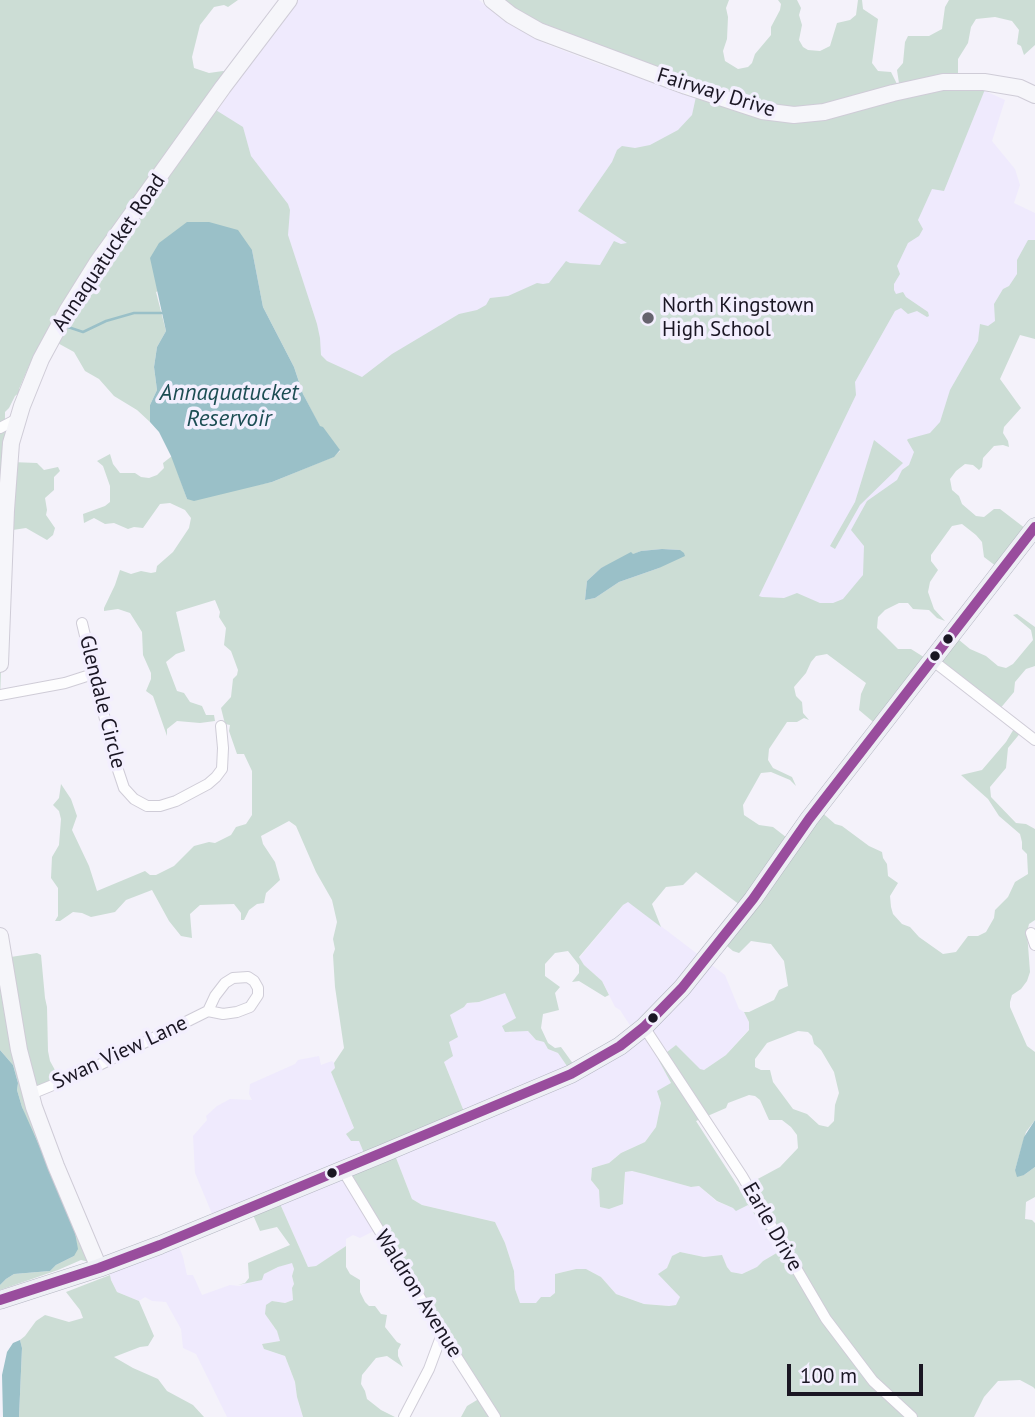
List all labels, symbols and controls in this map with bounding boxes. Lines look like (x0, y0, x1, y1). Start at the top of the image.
street label: Fairway Drive (654, 63, 778, 123)
street label: Annaquatucket Road (47, 170, 171, 336)
place label: North Kingstown High School (662, 293, 814, 343)
marker: North Kingstown High School (640, 310, 656, 326)
water label: Annaquatucket Reservoir (160, 379, 298, 433)
unlabelled marker (941, 632, 955, 646)
street label: Glendale Circle (73, 633, 131, 771)
unlabelled marker (928, 649, 942, 663)
street label: Swan View Lane (48, 1011, 192, 1095)
unlabelled marker (646, 1011, 660, 1025)
unlabelled marker (325, 1166, 339, 1180)
street label: Earle Drive (737, 1178, 807, 1276)
street label: Waldron Avenue (369, 1226, 467, 1362)
scale bar (790, 1350, 926, 1394)
text: 100 m (800, 1362, 857, 1389)

